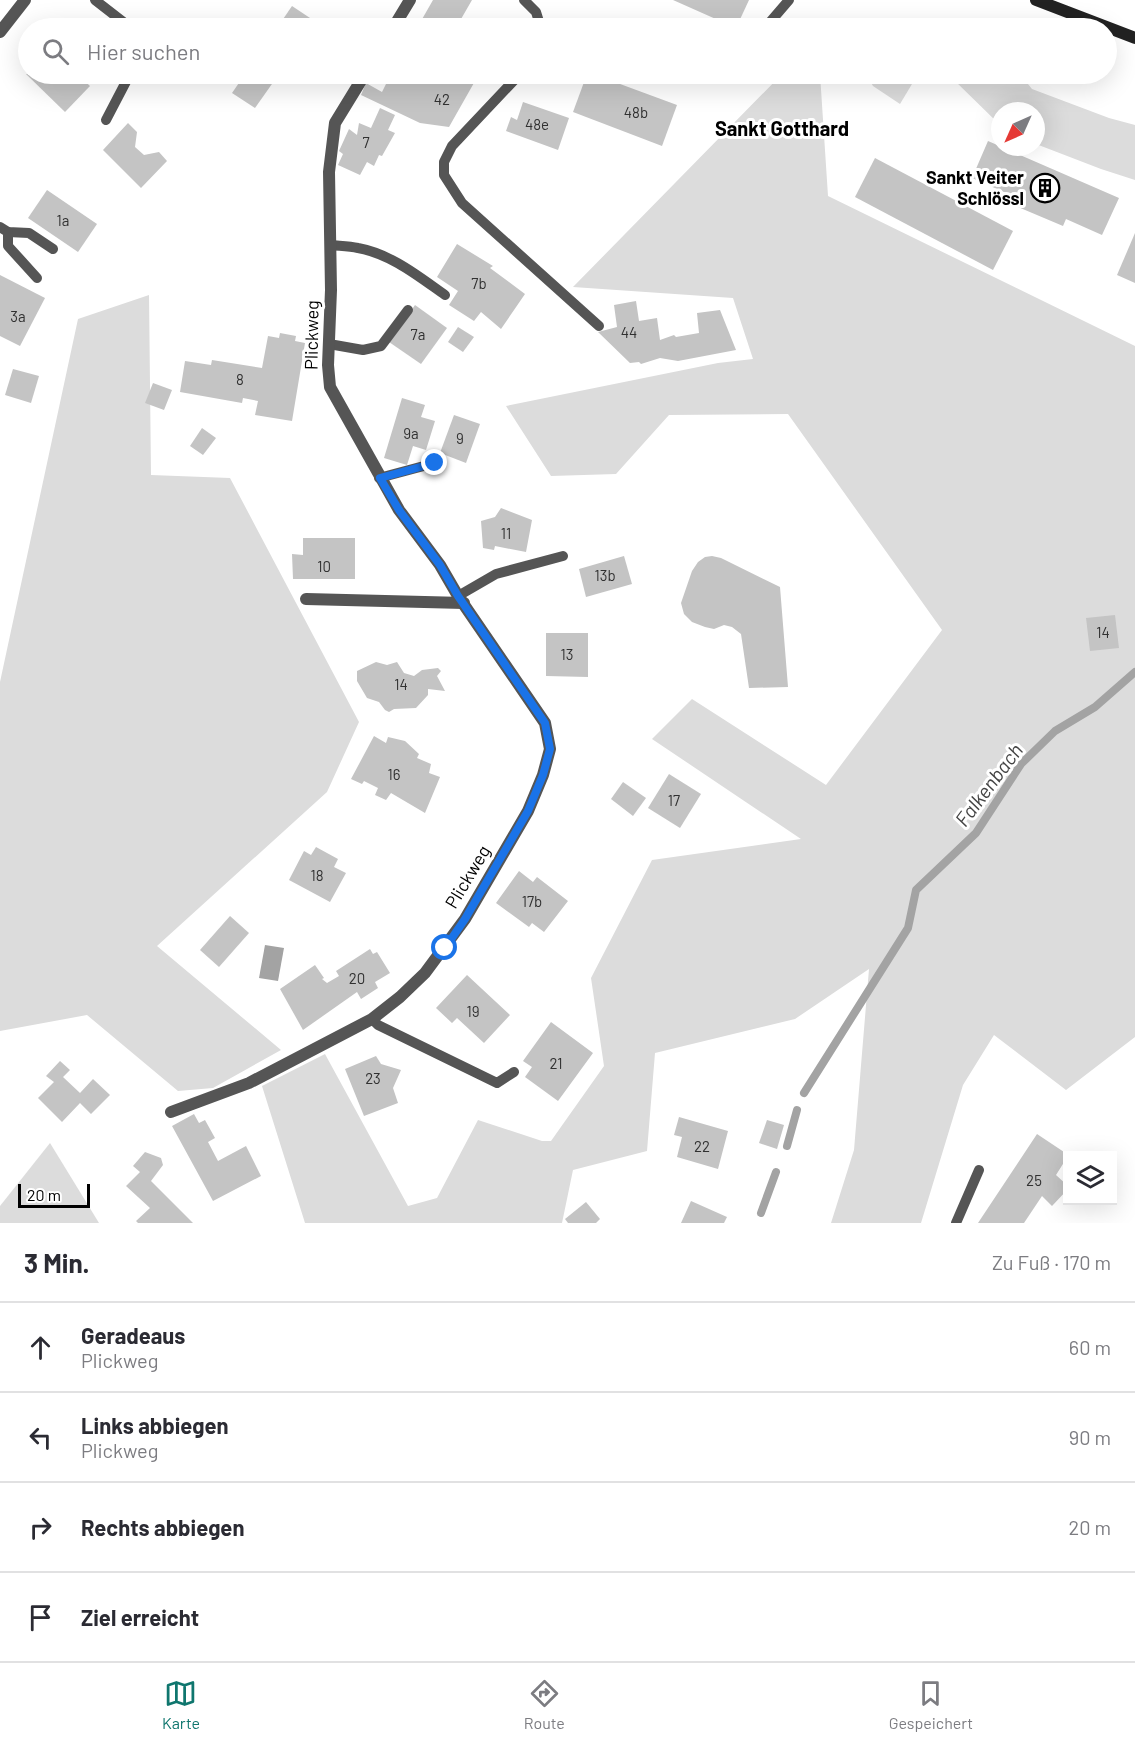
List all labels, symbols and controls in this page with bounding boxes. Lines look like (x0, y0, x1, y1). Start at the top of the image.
search box (18, 18, 1117, 84)
icon: search (39, 35, 72, 68)
text: Hier suchen (87, 38, 200, 64)
house number: 42 (434, 90, 450, 108)
north arrow (991, 102, 1045, 156)
house number: 48b (624, 103, 648, 121)
house number: 48e (525, 115, 549, 133)
district label: Sankt Gotthard (715, 116, 849, 140)
house number: 7 (362, 133, 370, 151)
place label: Sankt Veiter Schlössl (926, 166, 1024, 209)
building icon: Sankt Veiter Schlössl (1029, 172, 1061, 204)
house number: 1a (57, 211, 69, 229)
house number: 7b (471, 274, 487, 292)
street label: Plickweg (299, 300, 323, 370)
house number: 3a (10, 307, 26, 325)
house number: 44 (621, 323, 637, 341)
house number: 7a (411, 325, 425, 343)
house number: 8 (236, 370, 244, 388)
house number: 9a (403, 424, 419, 442)
house number: 9 (456, 429, 464, 447)
route end (421, 449, 447, 475)
house number: 11 (501, 524, 511, 542)
house number: 10 (317, 557, 331, 575)
house number: 13b (594, 566, 616, 584)
house number: 14 (1096, 623, 1110, 641)
house number: 13 (561, 645, 573, 663)
house number: 14 (394, 675, 408, 693)
water label: Falkenbach (949, 738, 1027, 831)
house number: 16 (388, 765, 400, 783)
house number: 17 (668, 791, 680, 809)
street label: Plickweg (440, 841, 495, 912)
house number: 18 (310, 866, 324, 884)
house number: 17b (522, 892, 542, 910)
route start (431, 934, 457, 960)
house number: 20 (349, 969, 365, 987)
house number: 19 (466, 1002, 480, 1020)
house number: 21 (549, 1054, 563, 1072)
house number: 23 (365, 1069, 381, 1087)
house number: 22 (694, 1137, 710, 1155)
map controls (1063, 1151, 1117, 1205)
button: layers (1063, 1151, 1117, 1205)
house number: 25 (1026, 1171, 1042, 1189)
scale bar (18, 1181, 90, 1208)
text: 20 m (27, 1185, 61, 1204)
text: 3 Min. (24, 1247, 90, 1278)
text: Zu Fuß · 170 m (992, 1250, 1111, 1274)
text: Geradeaus (81, 1322, 185, 1348)
icon: ahead (24, 1331, 57, 1364)
text: 60 m (1069, 1335, 1111, 1359)
text: Plickweg (81, 1348, 158, 1372)
text: Links abbiegen (81, 1412, 229, 1438)
icon: left (24, 1421, 57, 1454)
text: 90 m (1069, 1425, 1111, 1449)
text: Plickweg (81, 1438, 158, 1462)
icon: right (24, 1511, 57, 1544)
text: Rechts abbiegen (81, 1514, 244, 1540)
text: 20 m (1068, 1515, 1111, 1539)
icon: arrive (24, 1601, 57, 1634)
text: Ziel erreicht (81, 1604, 199, 1630)
tab: Karte (162, 1677, 200, 1732)
tab: Route (524, 1677, 565, 1732)
tab: Gespeichert (889, 1677, 973, 1732)

